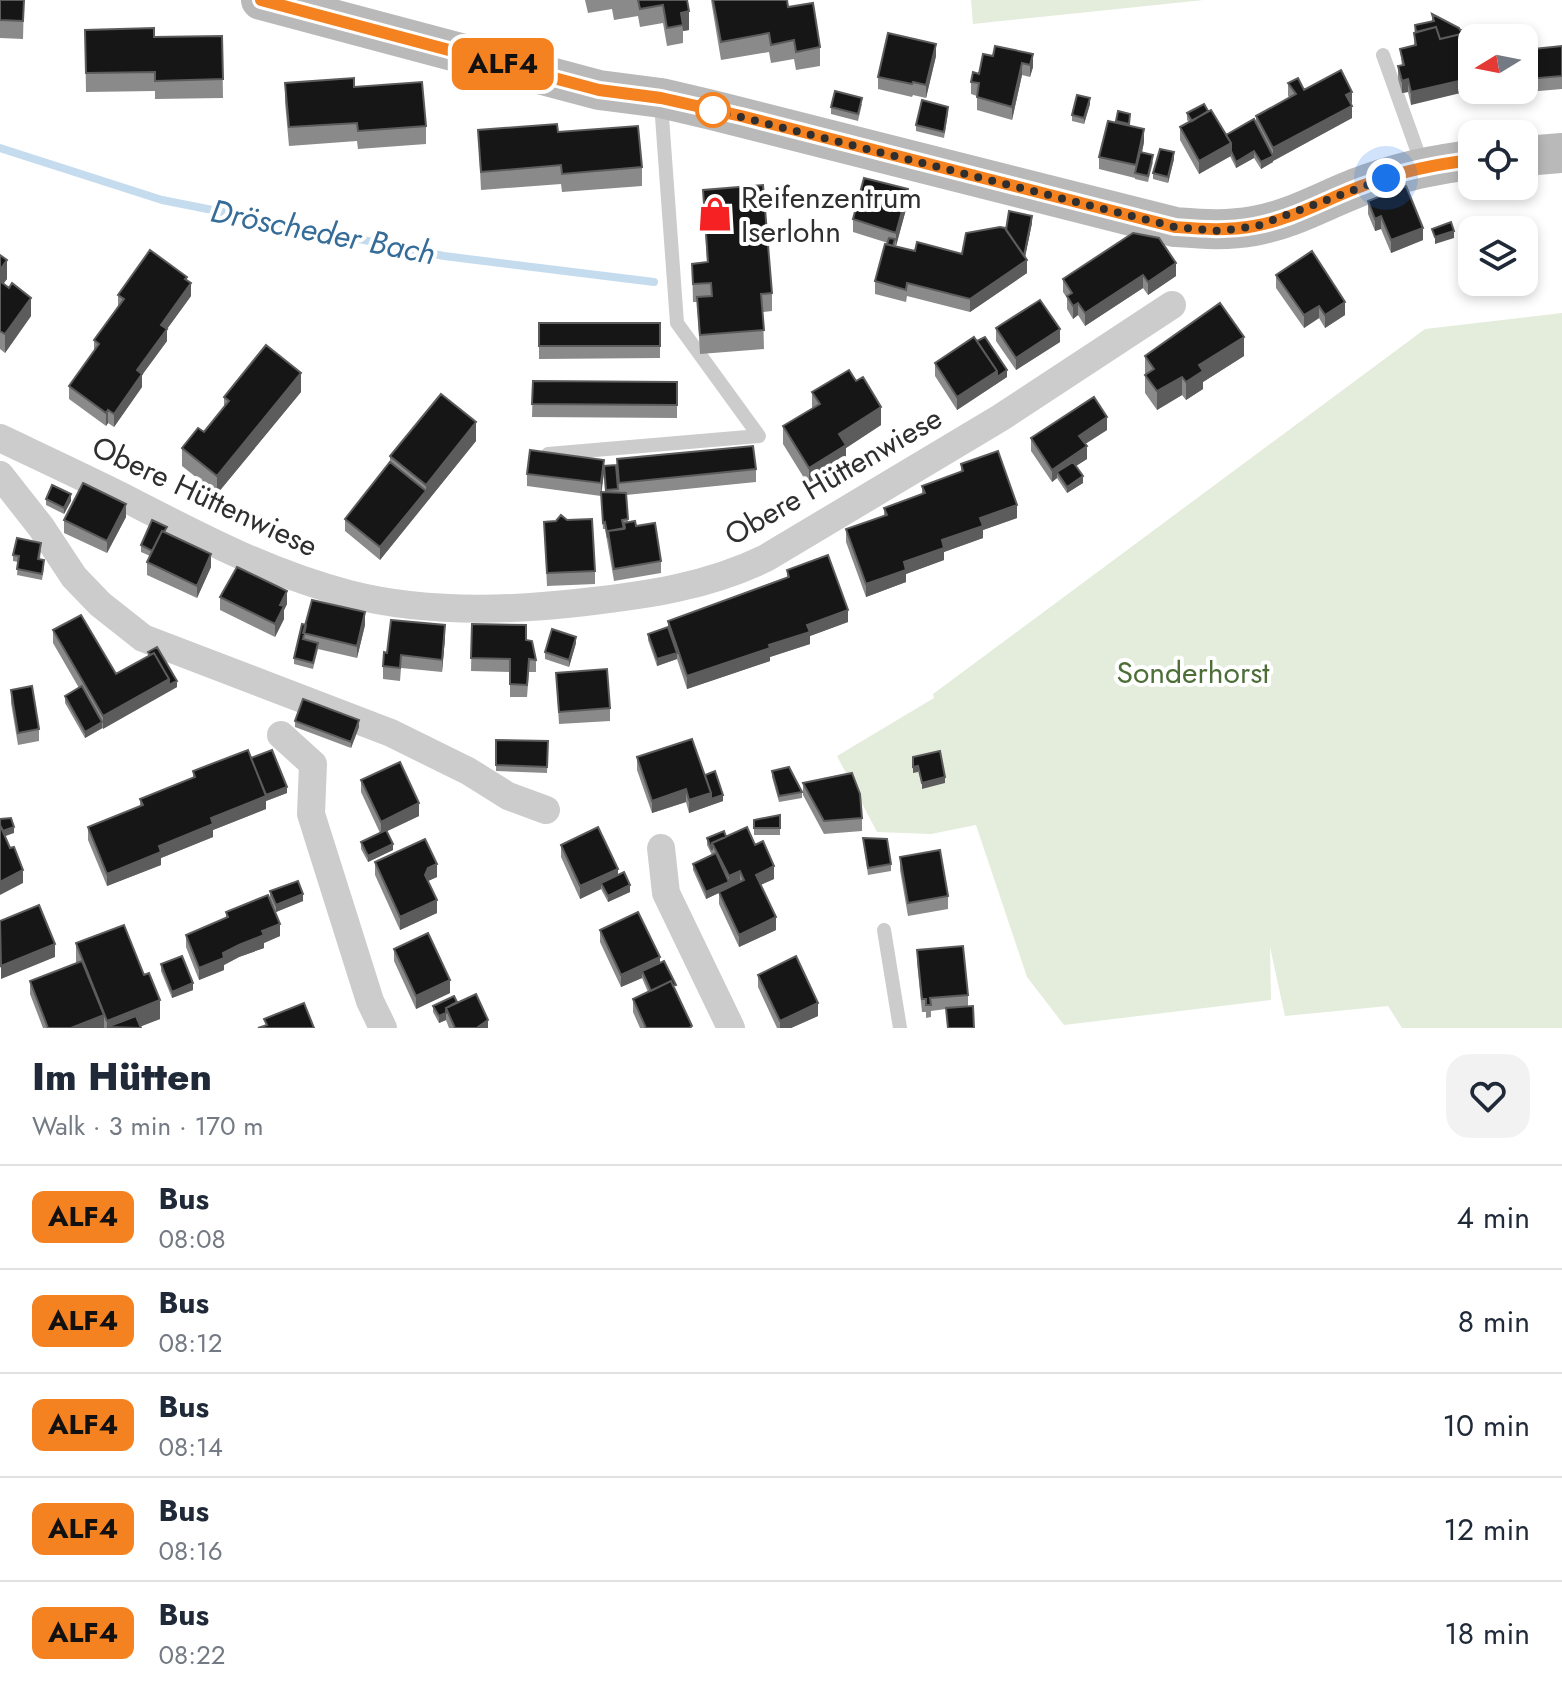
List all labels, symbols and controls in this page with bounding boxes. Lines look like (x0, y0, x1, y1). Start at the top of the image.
north arrow (1458, 24, 1538, 104)
map controls (1458, 24, 1538, 296)
line badge: ALF4 (447, 38, 559, 90)
text: ALF4 (468, 43, 538, 84)
unlabelled marker (696, 93, 730, 127)
button: locate (1458, 120, 1538, 200)
your location (1366, 158, 1406, 198)
place label: Reifenzentrum Iserlohn (741, 176, 922, 253)
water label: Dröscheder Bach (207, 188, 439, 276)
shop icon: Reifenzentrum Iserlohn (696, 195, 734, 233)
button: layers (1458, 216, 1538, 296)
street label: Obere Hüttenwiese (716, 396, 950, 556)
street label: Obere Hüttenwiese (85, 425, 325, 567)
park label: Sonderhorst (1116, 651, 1270, 694)
text: Im Hütten (32, 1049, 212, 1104)
button: heart (1446, 1054, 1530, 1138)
text: Walk · 3 min · 170 m (32, 1107, 264, 1145)
text: Bus (158, 1177, 209, 1220)
text: ALF4 (48, 1196, 118, 1237)
text: 4 min (1457, 1196, 1530, 1239)
text: 08:08 (158, 1220, 226, 1258)
text: Bus (158, 1281, 209, 1324)
text: ALF4 (48, 1300, 118, 1341)
text: 8 min (1458, 1300, 1530, 1343)
text: 08:12 (158, 1324, 223, 1362)
text: Bus (158, 1385, 209, 1428)
text: ALF4 (48, 1404, 118, 1445)
text: 10 min (1443, 1404, 1530, 1447)
text: 08:14 (158, 1428, 223, 1466)
text: Bus (158, 1489, 209, 1532)
text: ALF4 (48, 1508, 118, 1549)
text: 12 min (1443, 1508, 1530, 1551)
text: 08:16 (158, 1532, 223, 1570)
text: Bus (158, 1593, 209, 1636)
text: ALF4 (48, 1612, 118, 1653)
text: 18 min (1444, 1612, 1530, 1655)
text: 08:22 (158, 1636, 226, 1674)

